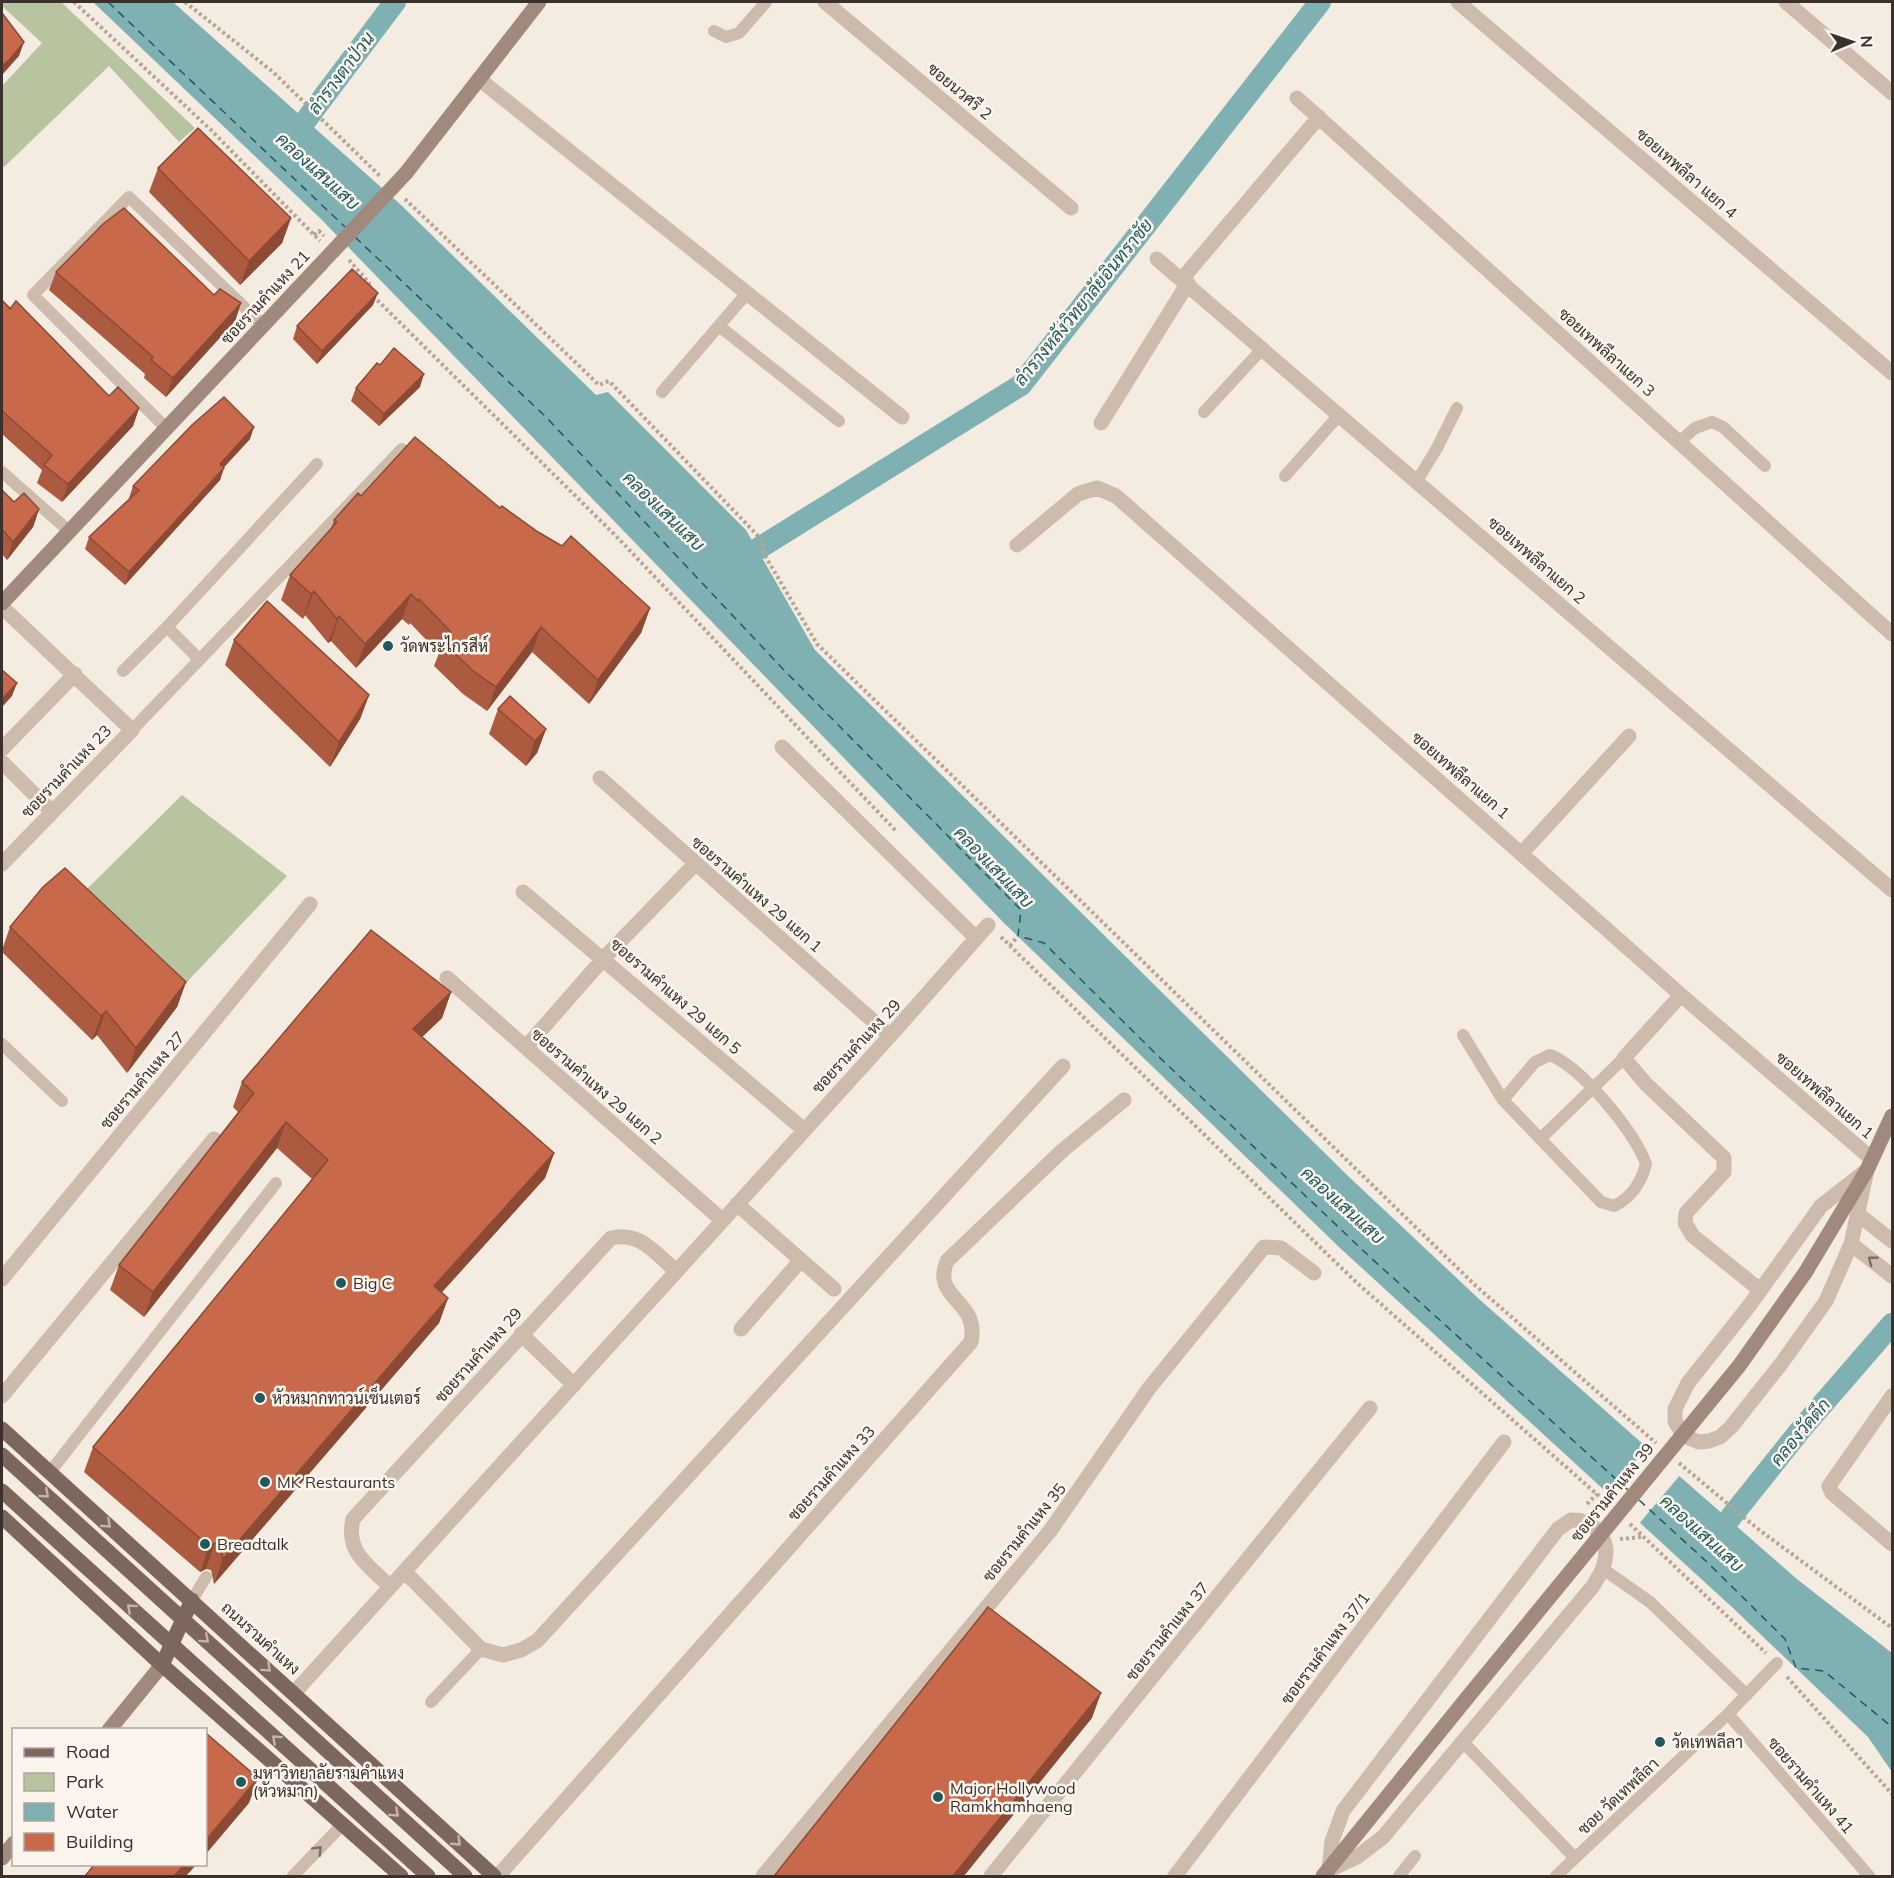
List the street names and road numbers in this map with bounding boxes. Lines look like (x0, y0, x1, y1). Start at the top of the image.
street label: ซอยนวศรี 2 (924, 58, 997, 124)
street label: ซอยเทพลีลา แยก 4 (1632, 123, 1743, 223)
street label: ซอยรามคำแหง 21 (216, 246, 314, 348)
street label: ซอยเทพลีลาแยก 3 (1555, 303, 1660, 401)
street label: ซอยเทพลีลาแยก 2 (1484, 511, 1591, 608)
street label: ซอยรามคำแหง 23 (17, 720, 115, 822)
street label: ซอยเทพลีลาแยก 1 (1408, 726, 1515, 823)
street label: ซอยรามคำแหง 29 แยก 1 (687, 832, 827, 956)
street label: ซอยรามคำแหง 29 แยก 5 (606, 934, 746, 1058)
street label: ซอยรามคำแหง 29 (807, 995, 905, 1097)
street label: ซอยรามคำแหง 29 แยก 2 (527, 1024, 667, 1148)
street label: ซอยรามคำแหง 27 (95, 1027, 189, 1133)
street label: ซอยเทพลีลาแยก 1 (1772, 1046, 1879, 1143)
street label: ซอยรามคำแหง 29 (430, 1303, 526, 1407)
street label: ซอยรามคำแหง 33 (783, 1421, 879, 1525)
street label: ซอยรามคำแหง 39 (1566, 1439, 1658, 1545)
street label: ซอยรามคำแหง 35 (978, 1479, 1070, 1585)
street label: ซอยรามคำแหง 37 (1121, 1578, 1213, 1684)
street label: ซอยรามคำแหง 37/1 (1276, 1588, 1374, 1708)
street label: ถนนรามคำแหง (217, 1597, 305, 1679)
street label: ซอยรามคำแหง 41 (1764, 1733, 1858, 1837)
street label: ซอย วัดเทพลีลา (1573, 1753, 1663, 1839)

